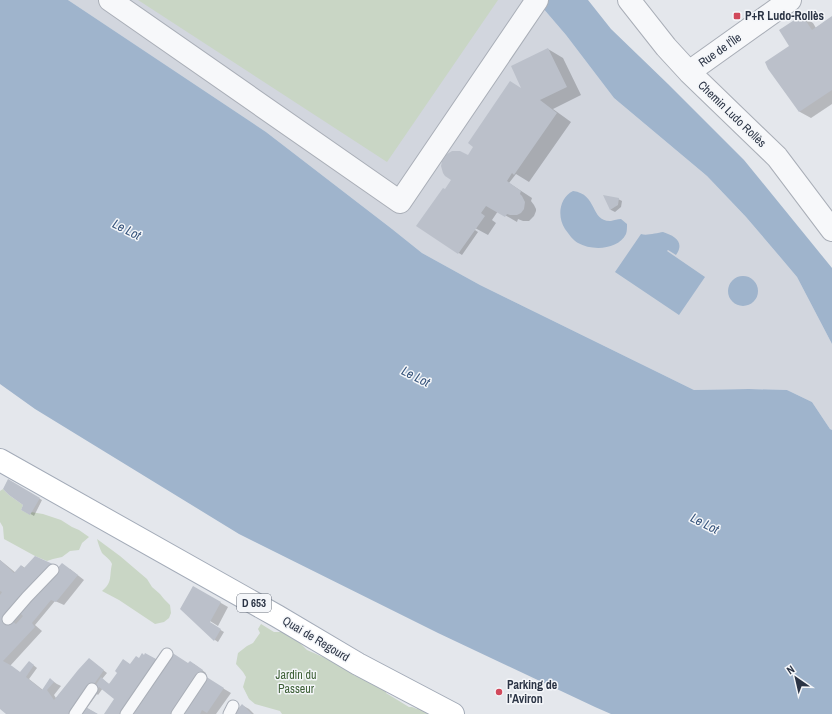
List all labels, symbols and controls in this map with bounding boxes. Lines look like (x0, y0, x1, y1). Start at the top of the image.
place label: P+R Ludo-Rollès (745, 8, 825, 24)
marker: P+R Ludo-Rollès (732, 11, 742, 21)
street label: Rue de l'Île (695, 29, 745, 71)
street label: Chemin Ludo Rollès (694, 77, 770, 151)
water label: Le Lot (110, 215, 145, 244)
water label: Le Lot (399, 362, 434, 391)
water label: Le Lot (688, 509, 723, 538)
road number: D 653 (237, 594, 271, 612)
street label: Quai de Regourd (280, 613, 352, 665)
north arrow (776, 658, 816, 698)
text: N (784, 662, 797, 677)
park label: Jardin du Passeur (275, 667, 317, 697)
place label: Parking de l'Aviron (507, 677, 558, 707)
marker: Parking de l'Aviron (494, 687, 504, 697)

